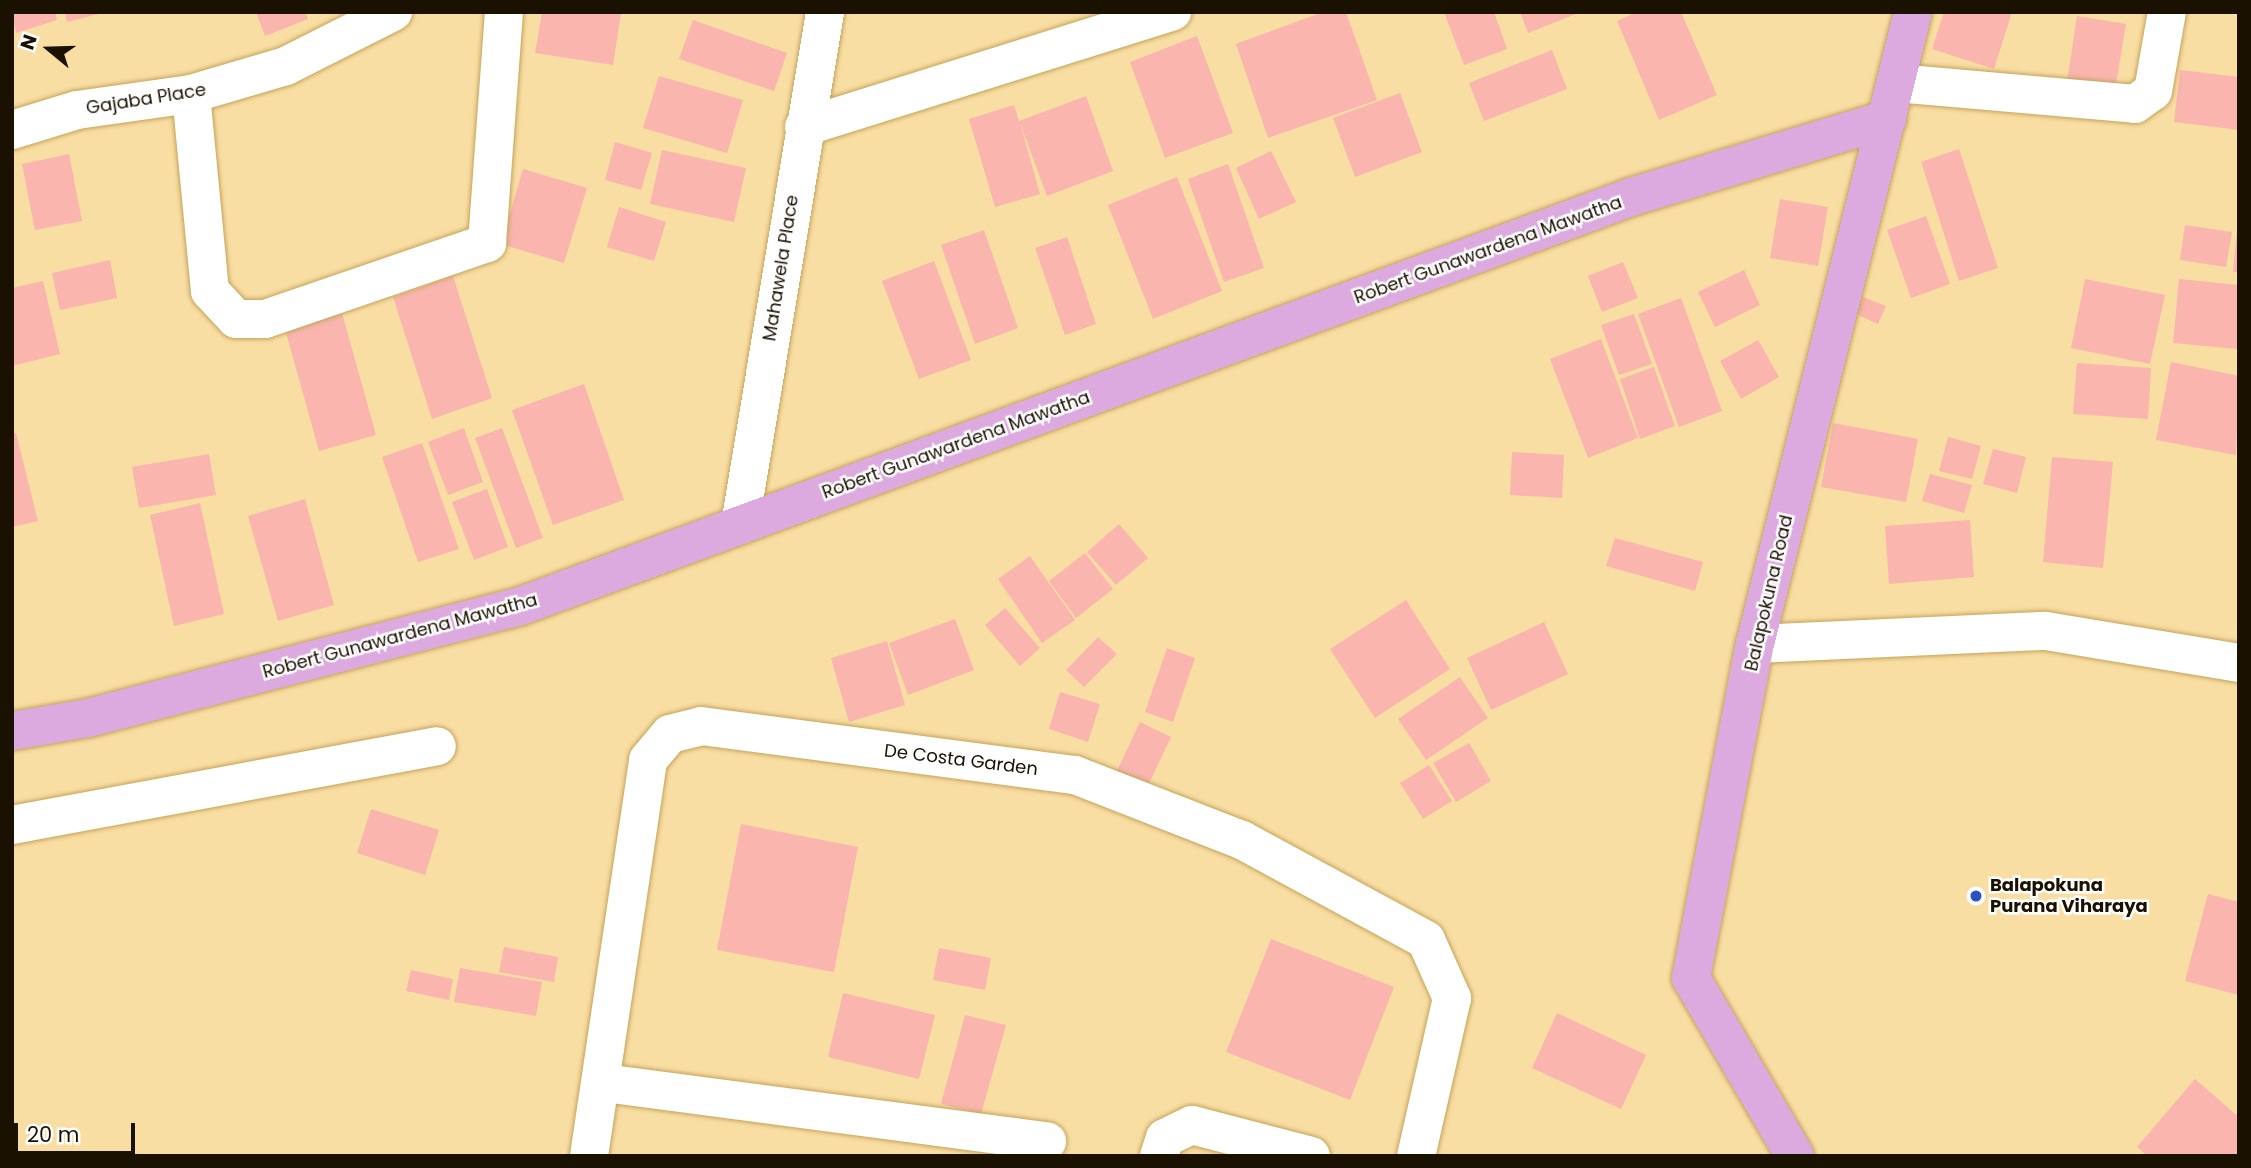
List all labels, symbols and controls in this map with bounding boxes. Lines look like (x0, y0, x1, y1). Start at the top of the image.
north arrow (14, 14, 84, 84)
text: N (14, 31, 44, 53)
street label: Gajaba Place (85, 79, 207, 119)
street label: Robert Gunawardena Mawatha (1351, 191, 1625, 309)
street label: Mahawela Place (759, 193, 803, 343)
street label: Robert Gunawardena Mawatha (819, 386, 1093, 504)
street label: Balapokuna Road (1741, 513, 1797, 673)
street label: Robert Gunawardena Mawatha (260, 589, 540, 683)
street label: De Costa Garden (883, 740, 1039, 780)
place label: Balapokuna Purana Viharaya (1990, 875, 2148, 917)
marker: Balapokuna Purana Viharaya (1968, 888, 1984, 904)
scale bar (18, 1108, 138, 1152)
text: 20 m (27, 1120, 80, 1149)

